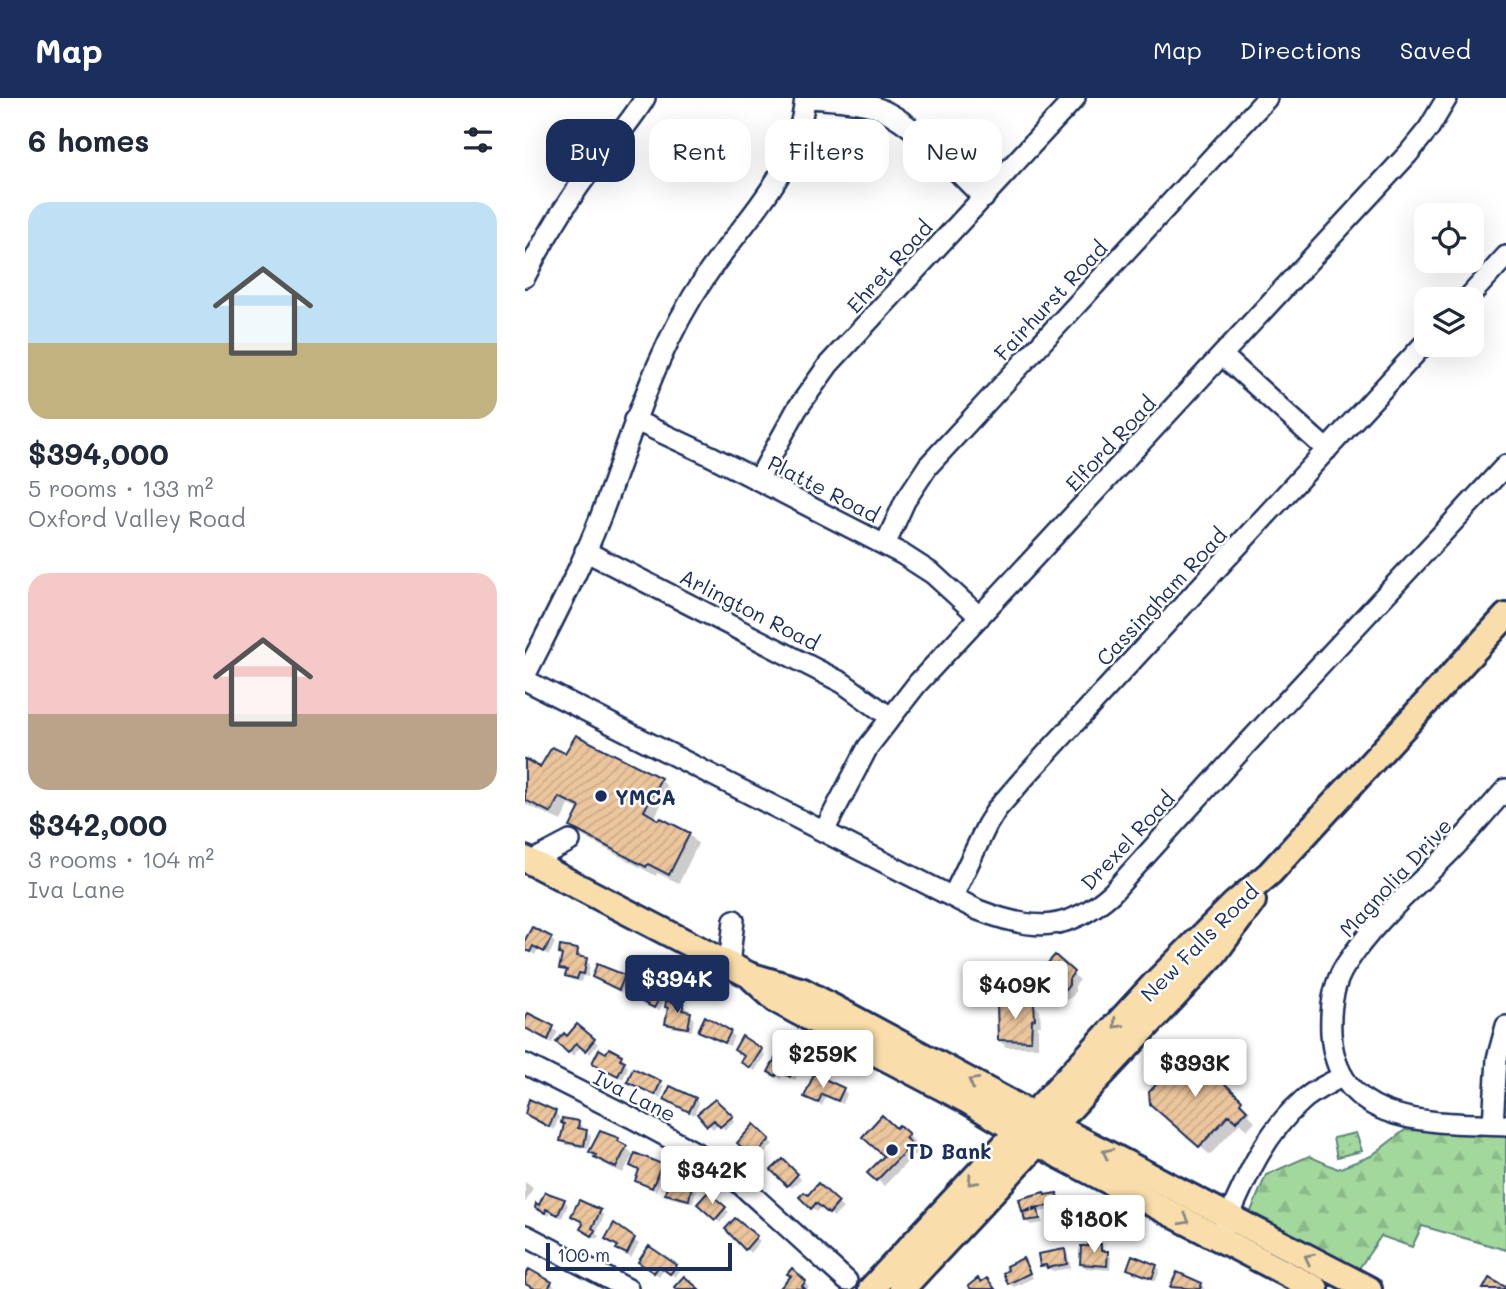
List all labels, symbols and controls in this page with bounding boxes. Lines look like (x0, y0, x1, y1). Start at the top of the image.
text: Map (35, 28, 103, 71)
text: Map (1153, 34, 1202, 65)
text: Directions (1240, 34, 1362, 65)
text: Saved (1400, 34, 1471, 65)
chip: Buy (546, 119, 635, 182)
chip: Rent (649, 119, 751, 182)
chip: Filters (765, 119, 889, 182)
chip: New (903, 119, 1002, 182)
text: 6 homes (28, 120, 149, 160)
icon: filters (459, 121, 497, 159)
map controls (1414, 203, 1484, 357)
button: locate (1414, 203, 1484, 273)
street label: Ehret Road (840, 214, 938, 318)
street label: Fairhurst Road (988, 234, 1112, 366)
icon: home (200, 248, 326, 374)
button: layers (1414, 287, 1484, 357)
street label: Elford Road (1059, 390, 1161, 496)
text: $394,000 (28, 433, 169, 473)
street label: Platte Road (764, 448, 884, 528)
text: 5 rooms · 133 m² (28, 473, 213, 503)
text: Oxford Valley Road (28, 503, 246, 533)
street label: Cassingham Road (1090, 521, 1232, 671)
street label: Arlington Road (676, 562, 824, 656)
icon: home (200, 619, 326, 745)
place label: YMCA (615, 783, 676, 810)
street label: Drexel Road (1074, 785, 1180, 895)
marker: YMCA (593, 788, 609, 804)
text: $342,000 (28, 804, 167, 844)
street label: Magnolia Drive (1333, 812, 1457, 942)
text: 3 rooms · 104 m² (28, 844, 214, 874)
text: Iva Lane (28, 874, 125, 904)
street label: New Falls Road (1134, 877, 1264, 1007)
pin: $394K (628, 956, 726, 1015)
pin: $409K (966, 962, 1064, 1021)
text: $394K (641, 963, 713, 993)
text: $409K (979, 969, 1051, 999)
one-way arrow (1113, 1016, 1125, 1029)
pin: $259K (774, 1030, 872, 1090)
text: $259K (788, 1038, 858, 1068)
pin: $393K (1146, 1040, 1244, 1099)
text: $393K (1160, 1047, 1230, 1077)
street label: Iva Lane (589, 1063, 681, 1127)
one-way arrow (968, 1077, 981, 1090)
place label: TD Bank (906, 1137, 991, 1164)
marker: TD Bank (884, 1142, 900, 1158)
pin: $342K (663, 1146, 761, 1206)
one-way arrow (1101, 1148, 1114, 1162)
text: $342K (677, 1154, 747, 1184)
one-way arrow (967, 1173, 980, 1186)
pin: $180K (1045, 1196, 1143, 1255)
text: $180K (1060, 1203, 1128, 1233)
one-way arrow (1178, 1212, 1191, 1226)
scale bar (546, 1240, 731, 1272)
text: 100 m (557, 1242, 610, 1267)
one-way arrow (1304, 1252, 1316, 1266)

